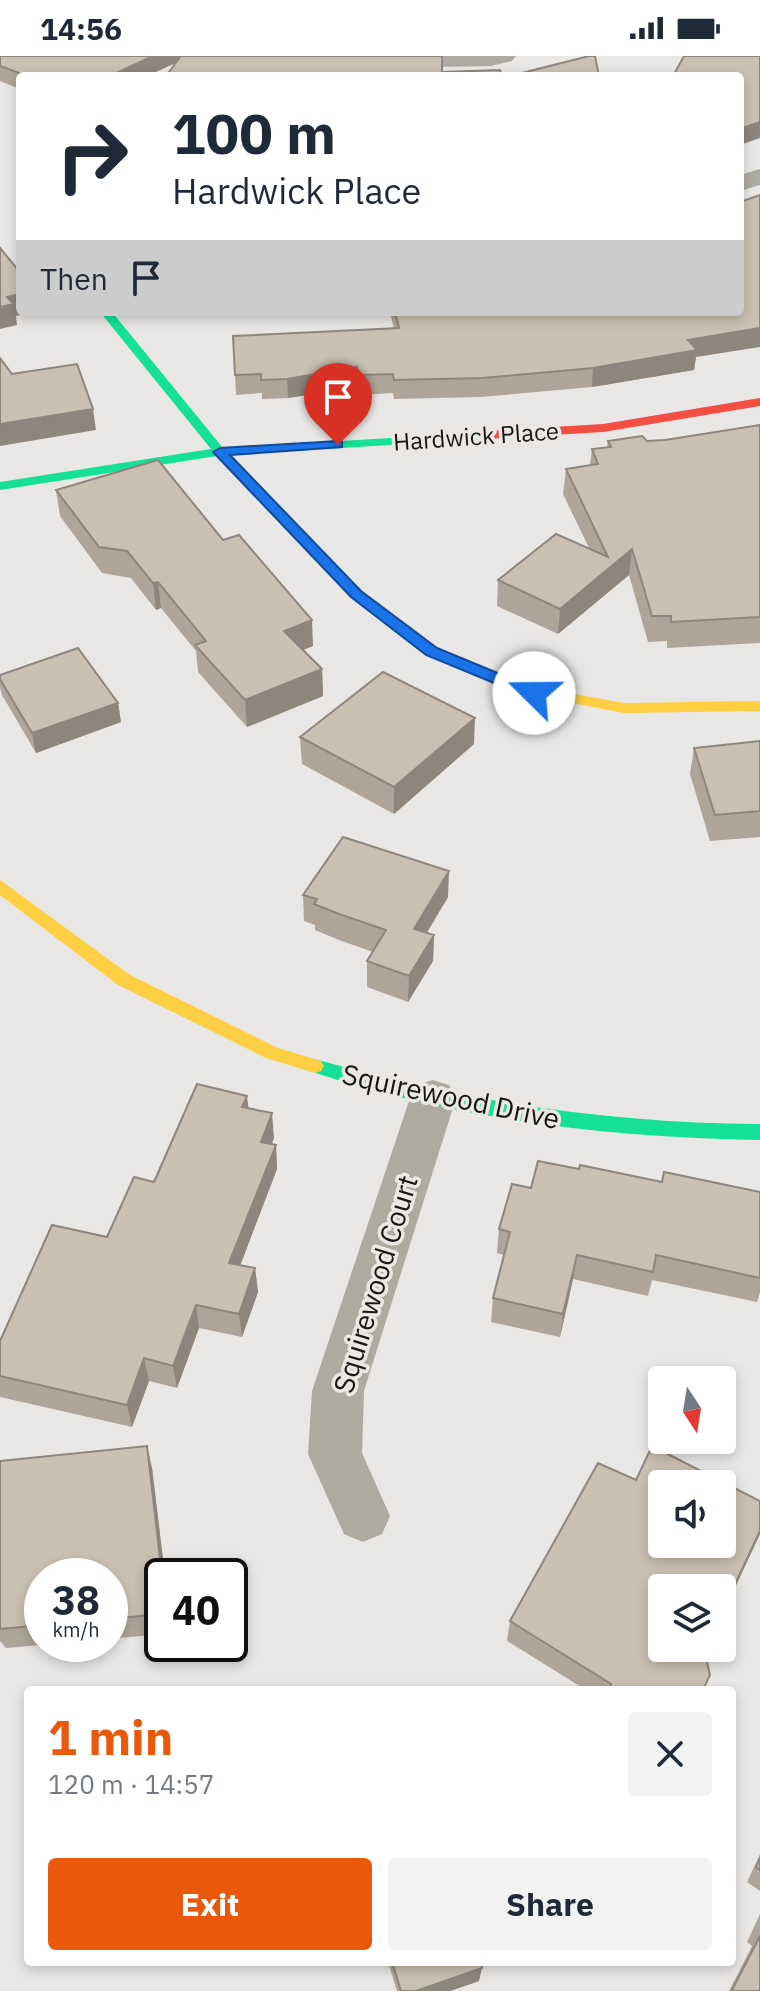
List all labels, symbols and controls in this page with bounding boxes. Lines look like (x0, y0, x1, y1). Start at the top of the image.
text: 14:56 (40, 9, 122, 48)
text: 100 m (172, 97, 336, 169)
icon: right (40, 104, 144, 208)
text: Hardwick Place (172, 167, 421, 214)
icon: arrive (124, 256, 168, 300)
text: Then (40, 259, 108, 298)
pin (304, 363, 372, 445)
icon: arrive (316, 375, 360, 419)
street label: Hardwick Place (392, 414, 560, 458)
position arrow (492, 651, 576, 735)
street label: Squirewood Drive (339, 1055, 563, 1137)
street label: Squirewood Court (324, 1171, 426, 1397)
north arrow (648, 1366, 736, 1454)
map controls (648, 1366, 736, 1662)
button: sound (648, 1470, 736, 1558)
speed limit sign: 40 (144, 1558, 248, 1662)
text: 38 (52, 1574, 100, 1626)
button: layers (648, 1574, 736, 1662)
text: km/h (52, 1616, 100, 1643)
text: 1 min (48, 1706, 173, 1768)
button: close (628, 1712, 712, 1796)
text: 120 m · 14:57 (48, 1767, 214, 1801)
button: Exit (48, 1858, 372, 1950)
button: Share (388, 1858, 712, 1950)

